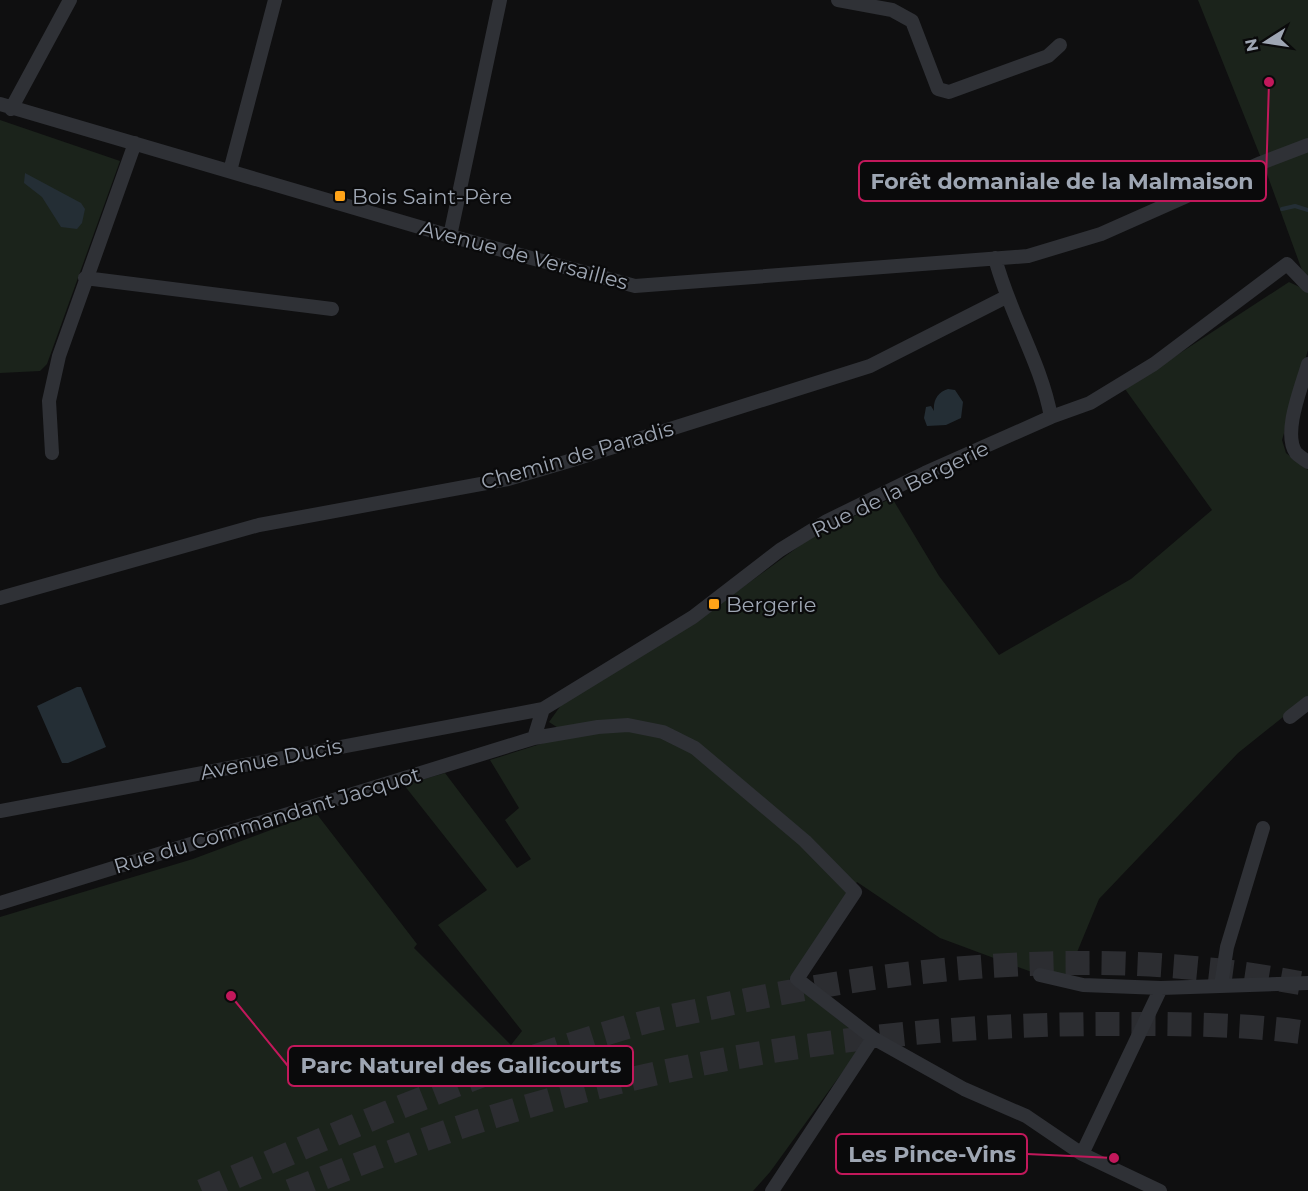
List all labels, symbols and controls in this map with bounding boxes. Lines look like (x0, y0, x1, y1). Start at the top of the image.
north arrow (1236, 12, 1296, 72)
text: N (1241, 37, 1262, 53)
callout: Forêt domaniale de la Malmaison (859, 161, 1266, 201)
text: Forêt domaniale de la Malmaison (870, 168, 1254, 195)
place label: Bois Saint-Père (352, 184, 512, 209)
marker: Bois Saint-Père (333, 189, 347, 203)
street label: Avenue de Versailles (417, 215, 631, 295)
street label: Chemin de Paradis (478, 416, 676, 494)
street label: Rue de la Bergerie (807, 435, 993, 543)
place label: Bergerie (726, 592, 816, 617)
marker: Bergerie (707, 597, 721, 611)
street label: Avenue Ducis (198, 733, 344, 785)
street label: Rue du Commandant Jacquot (111, 761, 423, 879)
callout: Parc Naturel des Gallicourts (288, 1046, 633, 1086)
text: Parc Naturel des Gallicourts (301, 1052, 622, 1079)
callout: Les Pince-Vins (836, 1134, 1027, 1174)
text: Les Pince-Vins (848, 1141, 1016, 1168)

